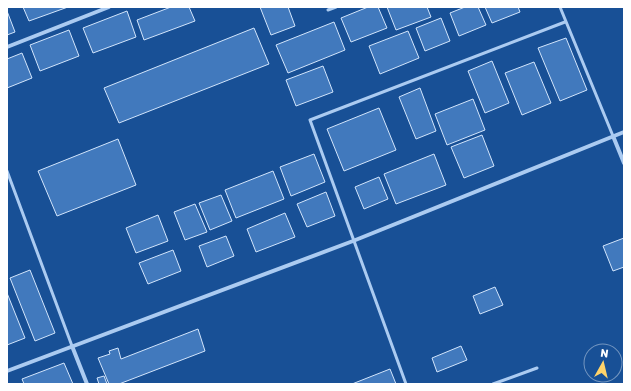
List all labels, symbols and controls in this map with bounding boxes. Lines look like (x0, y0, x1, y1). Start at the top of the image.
north arrow (583, 343, 623, 383)
text: N (599, 347, 609, 361)

